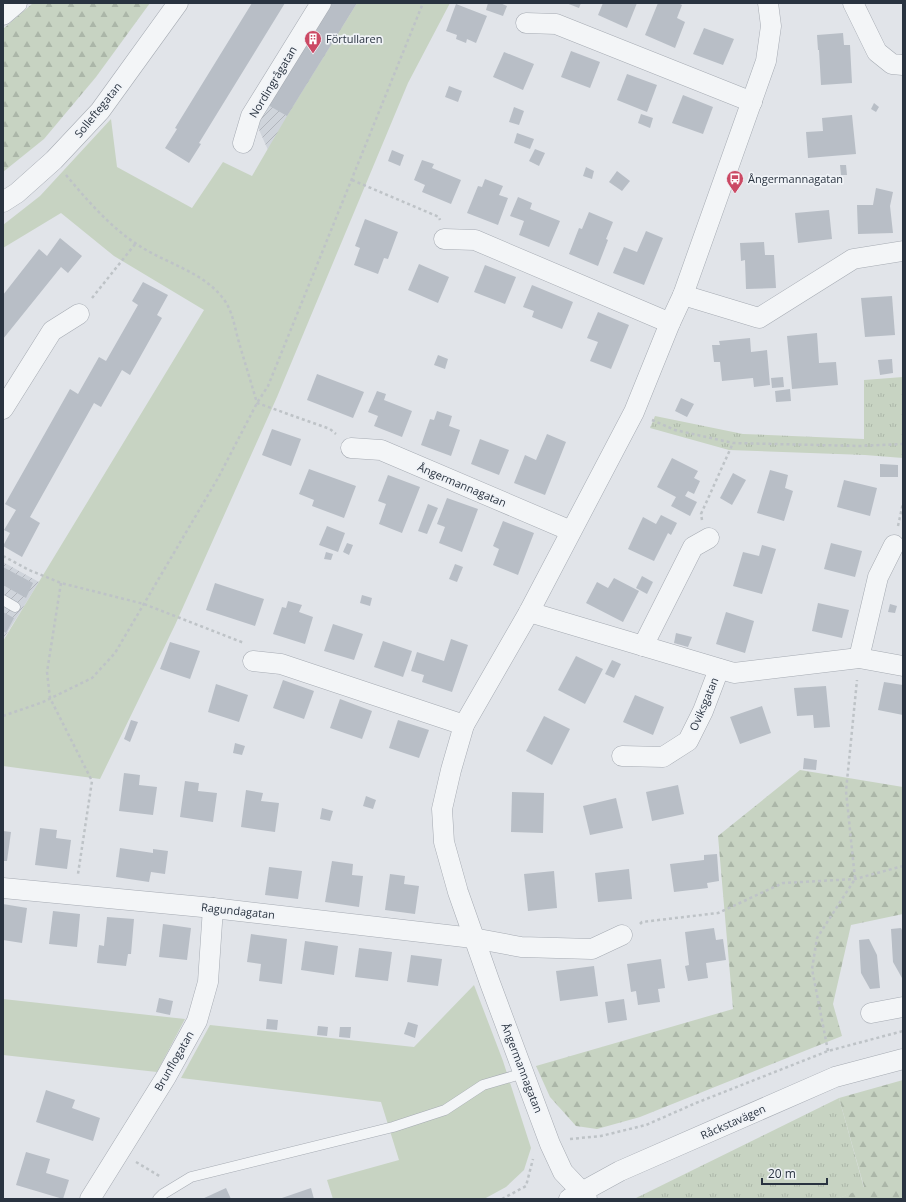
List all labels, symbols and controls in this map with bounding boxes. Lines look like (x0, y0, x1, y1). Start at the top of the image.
building icon: Förtullaren (303, 29, 323, 54)
place label: Förtullaren (326, 31, 383, 46)
street label: Nordingrågatan (245, 43, 300, 120)
street label: Solleftegatan (71, 79, 125, 140)
bus stop icon: Ångermannagatan (725, 169, 745, 194)
place label: Ångermannagatan (748, 171, 843, 186)
street label: Ångermannagatan (415, 459, 509, 510)
street label: Oviksgatan (686, 675, 722, 733)
street label: Ragundagatan (200, 899, 276, 922)
street label: Ångermannagatan (498, 1021, 547, 1115)
street label: Brunflogatan (150, 1028, 197, 1094)
street label: Råckstavägen (698, 1101, 768, 1143)
scale bar (762, 1160, 827, 1186)
text: 20 m (768, 1165, 796, 1182)

